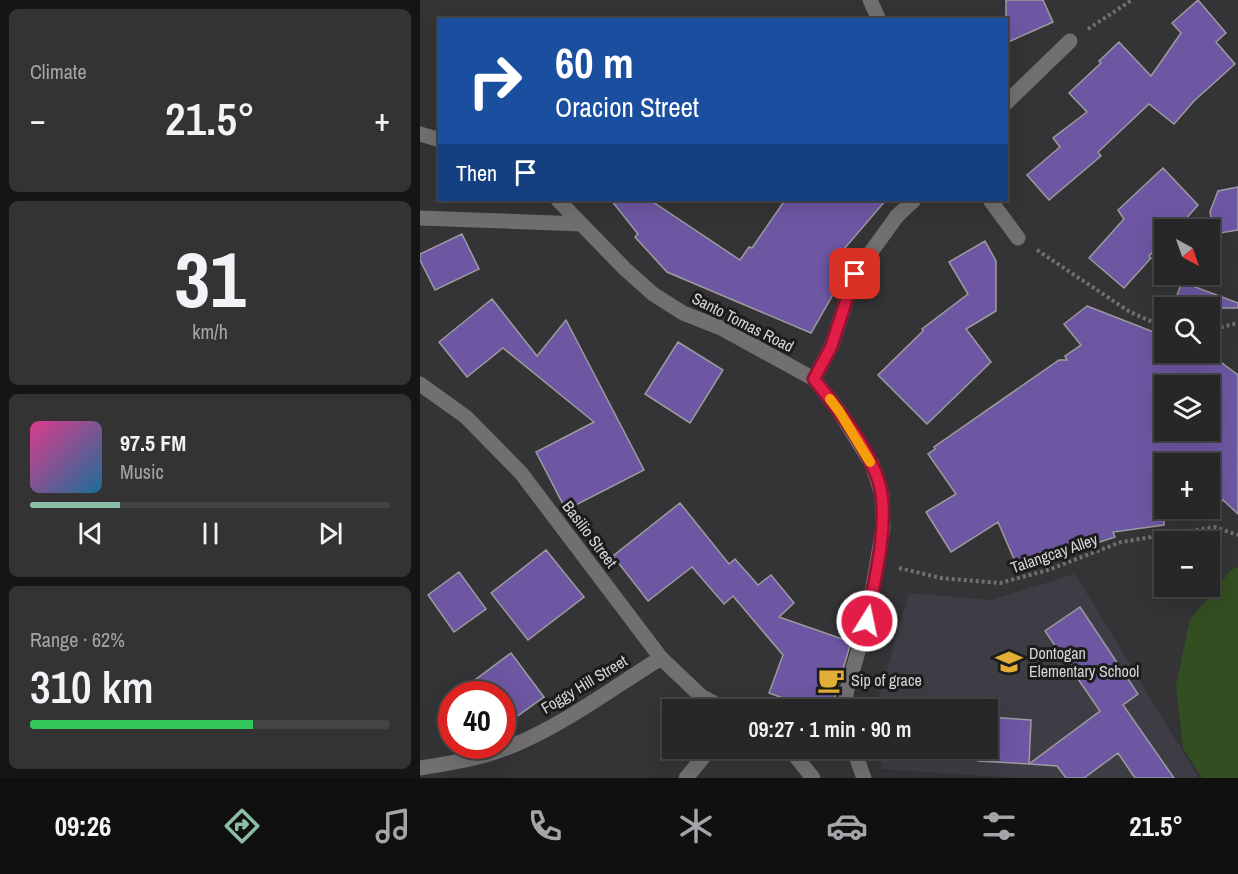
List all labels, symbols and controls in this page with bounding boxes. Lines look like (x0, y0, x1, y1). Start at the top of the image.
text: 60 m (555, 35, 634, 91)
icon: right (456, 42, 534, 120)
text: Climate (30, 58, 87, 85)
text: 21.5° (165, 88, 255, 149)
text: Oracion Street (555, 89, 699, 125)
text: − (30, 97, 46, 141)
text: + (374, 97, 390, 141)
icon: arrive (509, 156, 542, 189)
text: Then (456, 158, 497, 188)
north arrow (1154, 219, 1220, 285)
map controls (1154, 219, 1220, 597)
text: 31 (174, 226, 246, 331)
pin (829, 248, 880, 299)
icon: arrive (838, 257, 871, 290)
street label: Santo Tomas Road (688, 287, 798, 357)
button: search (1154, 297, 1220, 363)
text: km/h (192, 318, 228, 345)
button: layers (1154, 375, 1220, 441)
text: 97.5 FM (120, 428, 186, 458)
button: + (1154, 453, 1220, 519)
text: Music (120, 458, 164, 485)
street label: Basilio Street (558, 496, 623, 572)
icon: previous (74, 517, 107, 550)
icon: pause (194, 517, 227, 550)
icon: next (314, 517, 347, 550)
street label: Talangcay Alley (1008, 528, 1101, 578)
button: − (1154, 531, 1220, 597)
position arrow (835, 589, 899, 653)
text: Range · 62% (30, 626, 125, 653)
place label: Dontogan Elementary School (1029, 642, 1139, 682)
school or university icon: Dontogan Elementary School (994, 647, 1024, 677)
street label: Foggy Hill Street (537, 649, 632, 718)
text: 310 km (30, 656, 154, 717)
cafe icon: Sip of grace (816, 665, 846, 695)
place label: Sip of grace (851, 669, 922, 691)
speed limit sign: 40 (438, 681, 516, 759)
text: 09:27 · 1 min · 90 m (748, 714, 912, 744)
icon: directions (221, 805, 263, 847)
icon: music (372, 805, 414, 847)
icon: phone (524, 805, 566, 847)
icon: climate (675, 805, 717, 847)
icon: car (826, 805, 868, 847)
icon: filters (978, 805, 1020, 847)
text: 09:26 (55, 808, 111, 844)
text: 21.5° (1129, 808, 1183, 844)

